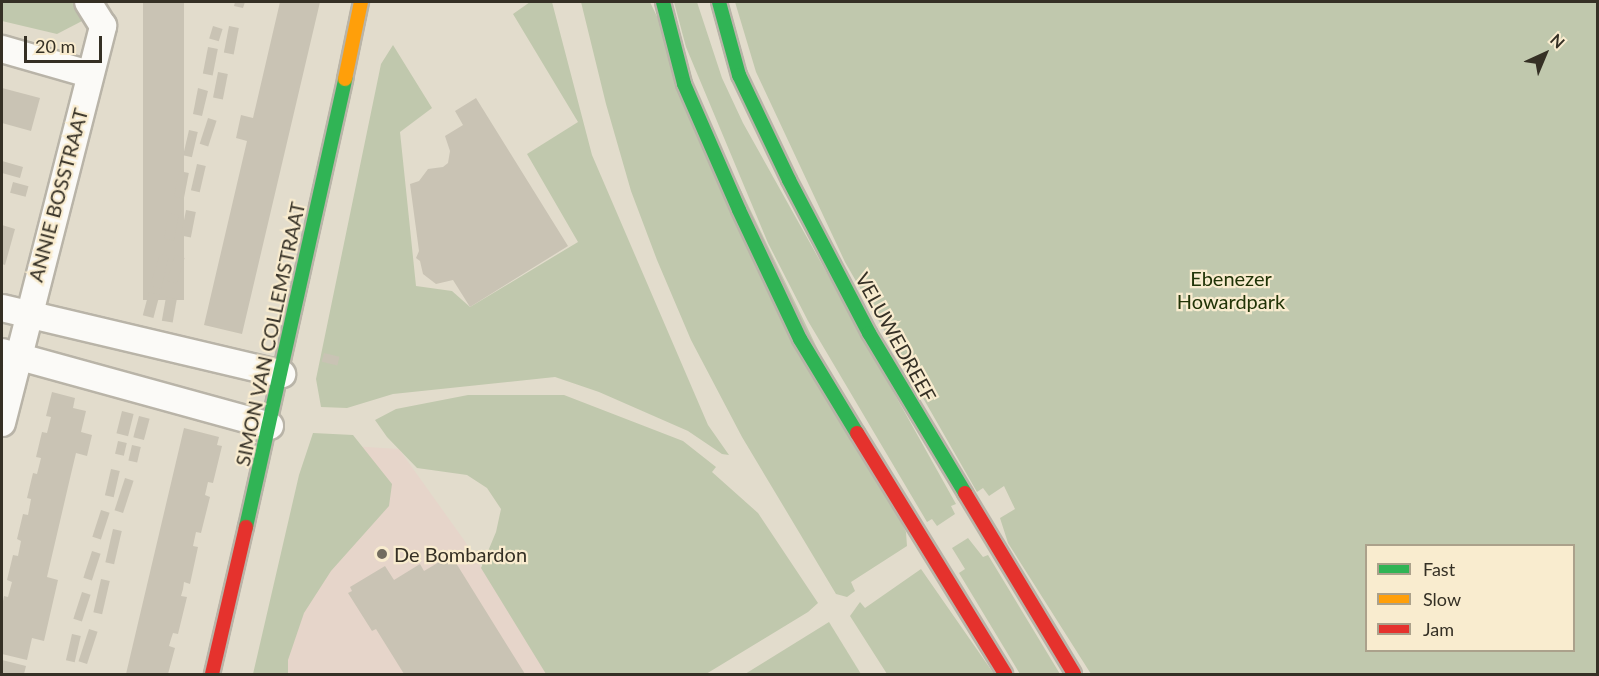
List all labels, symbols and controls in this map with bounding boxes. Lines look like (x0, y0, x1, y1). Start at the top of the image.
scale bar (27, 24, 105, 62)
north arrow (1515, 24, 1575, 84)
text: N (1547, 30, 1569, 52)
text: 20 m (35, 35, 75, 57)
street label: ANNIE BOSSTRAAT (23, 106, 93, 284)
street label: SIMON VAN COLLEMSTRAAT (230, 199, 310, 469)
park label: Ebenezer Howardpark (1177, 267, 1285, 314)
street label: VELUWEDREEF (851, 268, 941, 406)
place label: De Bombardon (394, 542, 527, 566)
legend (1365, 544, 1575, 652)
marker: De Bombardon (375, 547, 389, 561)
text: Fast (1423, 558, 1455, 580)
text: Slow (1423, 588, 1461, 610)
text: Jam (1423, 618, 1454, 640)

